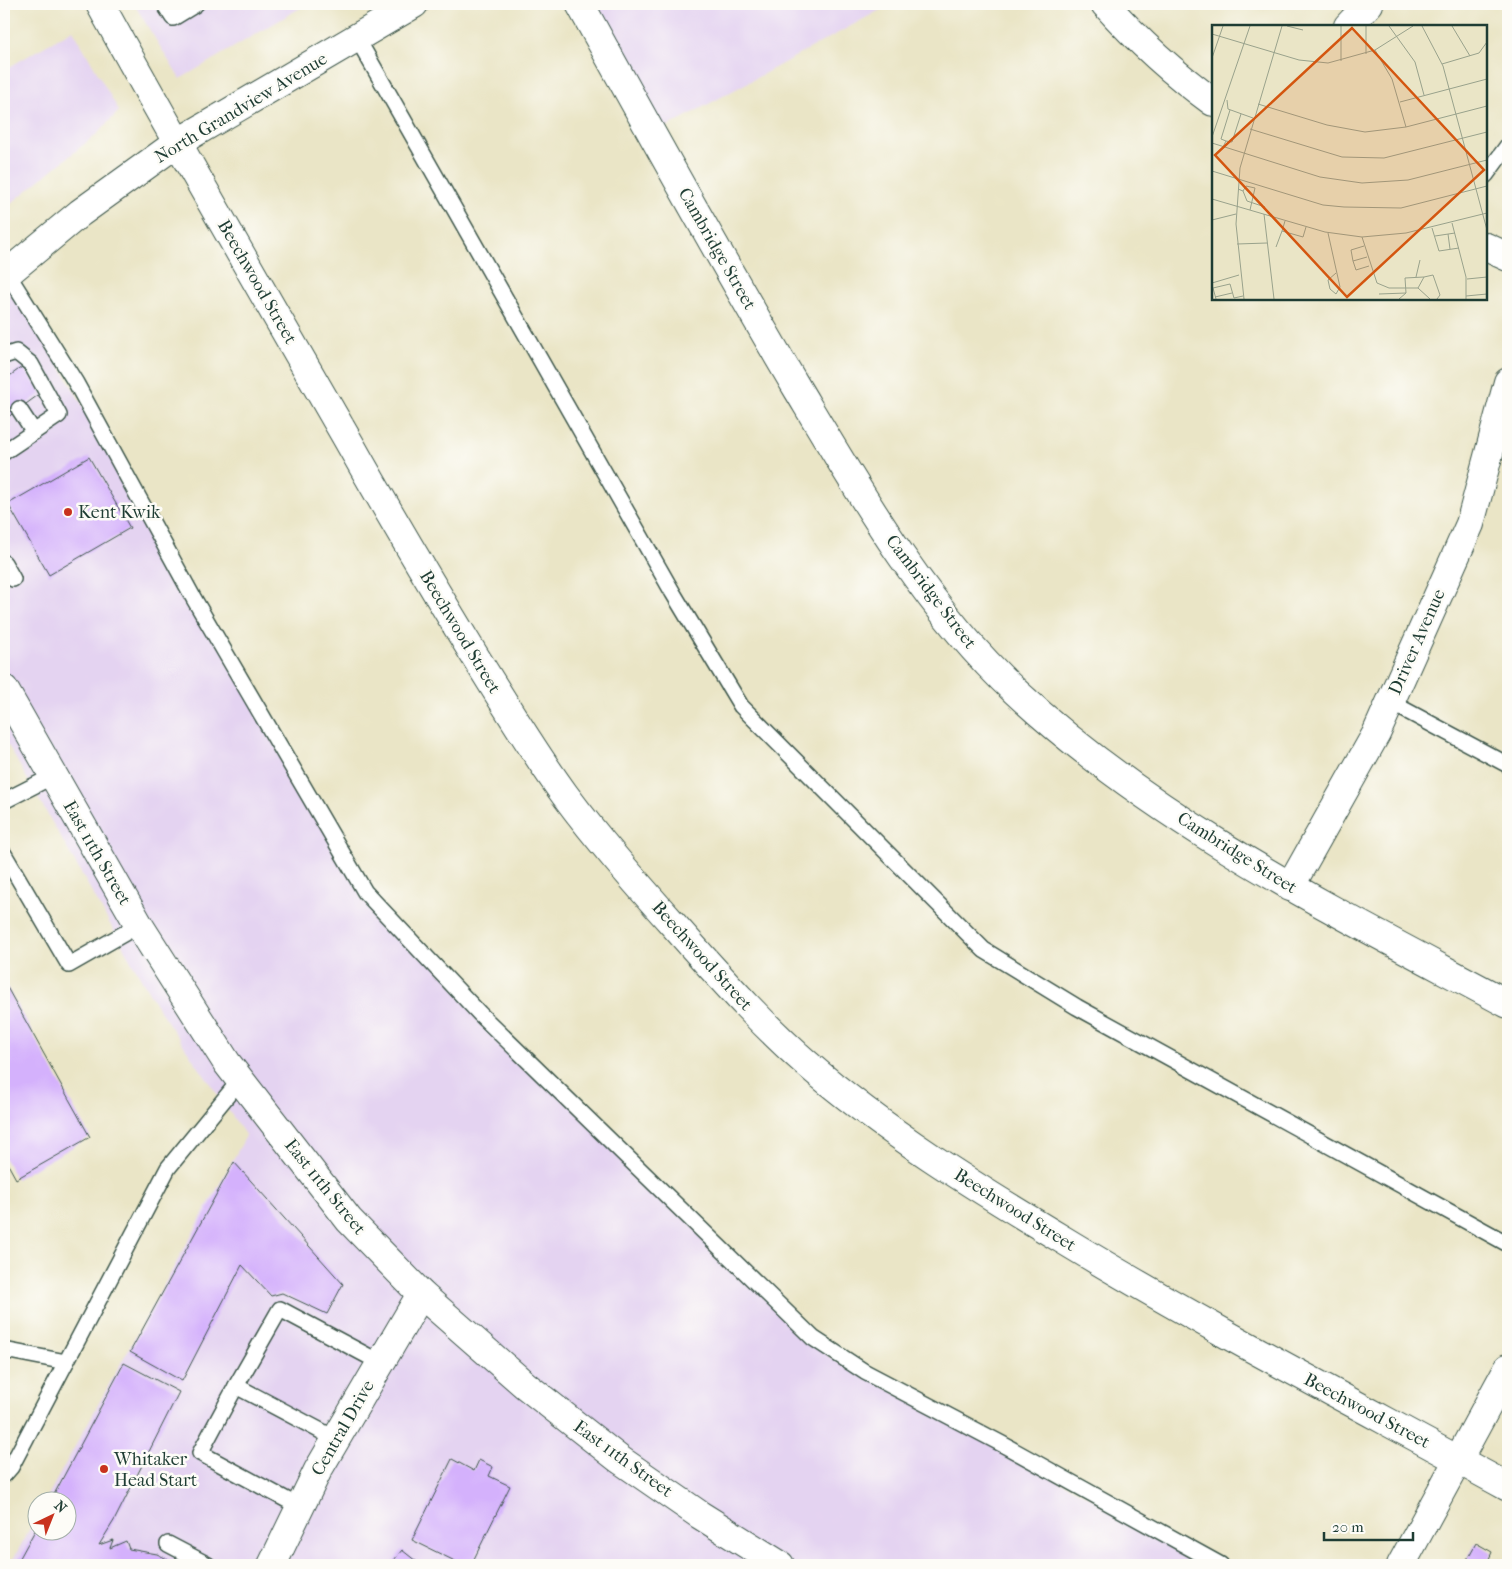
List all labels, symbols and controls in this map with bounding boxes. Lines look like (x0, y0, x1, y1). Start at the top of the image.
inset map (1212, 25, 1487, 300)
street label: North Grandview Avenue (151, 48, 331, 168)
street label: Cambridge Street (674, 184, 761, 314)
street label: Beechwood Street (213, 216, 301, 348)
place label: Kent Kwik (78, 502, 161, 523)
marker: Kent Kwik (62, 506, 74, 518)
street label: Cambridge Street (881, 531, 981, 654)
street label: Beechwood Street (415, 567, 505, 698)
street label: Driver Avenue (1384, 586, 1450, 698)
street label: East 11th Street (59, 797, 136, 909)
street label: Cambridge Street (1173, 808, 1301, 899)
street label: Beechwood Street (647, 897, 757, 1015)
street label: East 11th Street (280, 1135, 370, 1240)
street label: Beechwood Street (950, 1164, 1080, 1256)
street label: Beechwood Street (1300, 1369, 1434, 1453)
street label: Central Drive (307, 1377, 379, 1479)
street label: East 11th Street (570, 1416, 677, 1502)
place label: Whitaker Head Start (113, 1449, 198, 1491)
marker: Whitaker Head Start (98, 1463, 110, 1475)
north arrow (28, 1492, 78, 1542)
text: N (51, 1497, 70, 1517)
scale bar (1324, 1509, 1413, 1541)
text: 20 m (1332, 1518, 1364, 1536)

